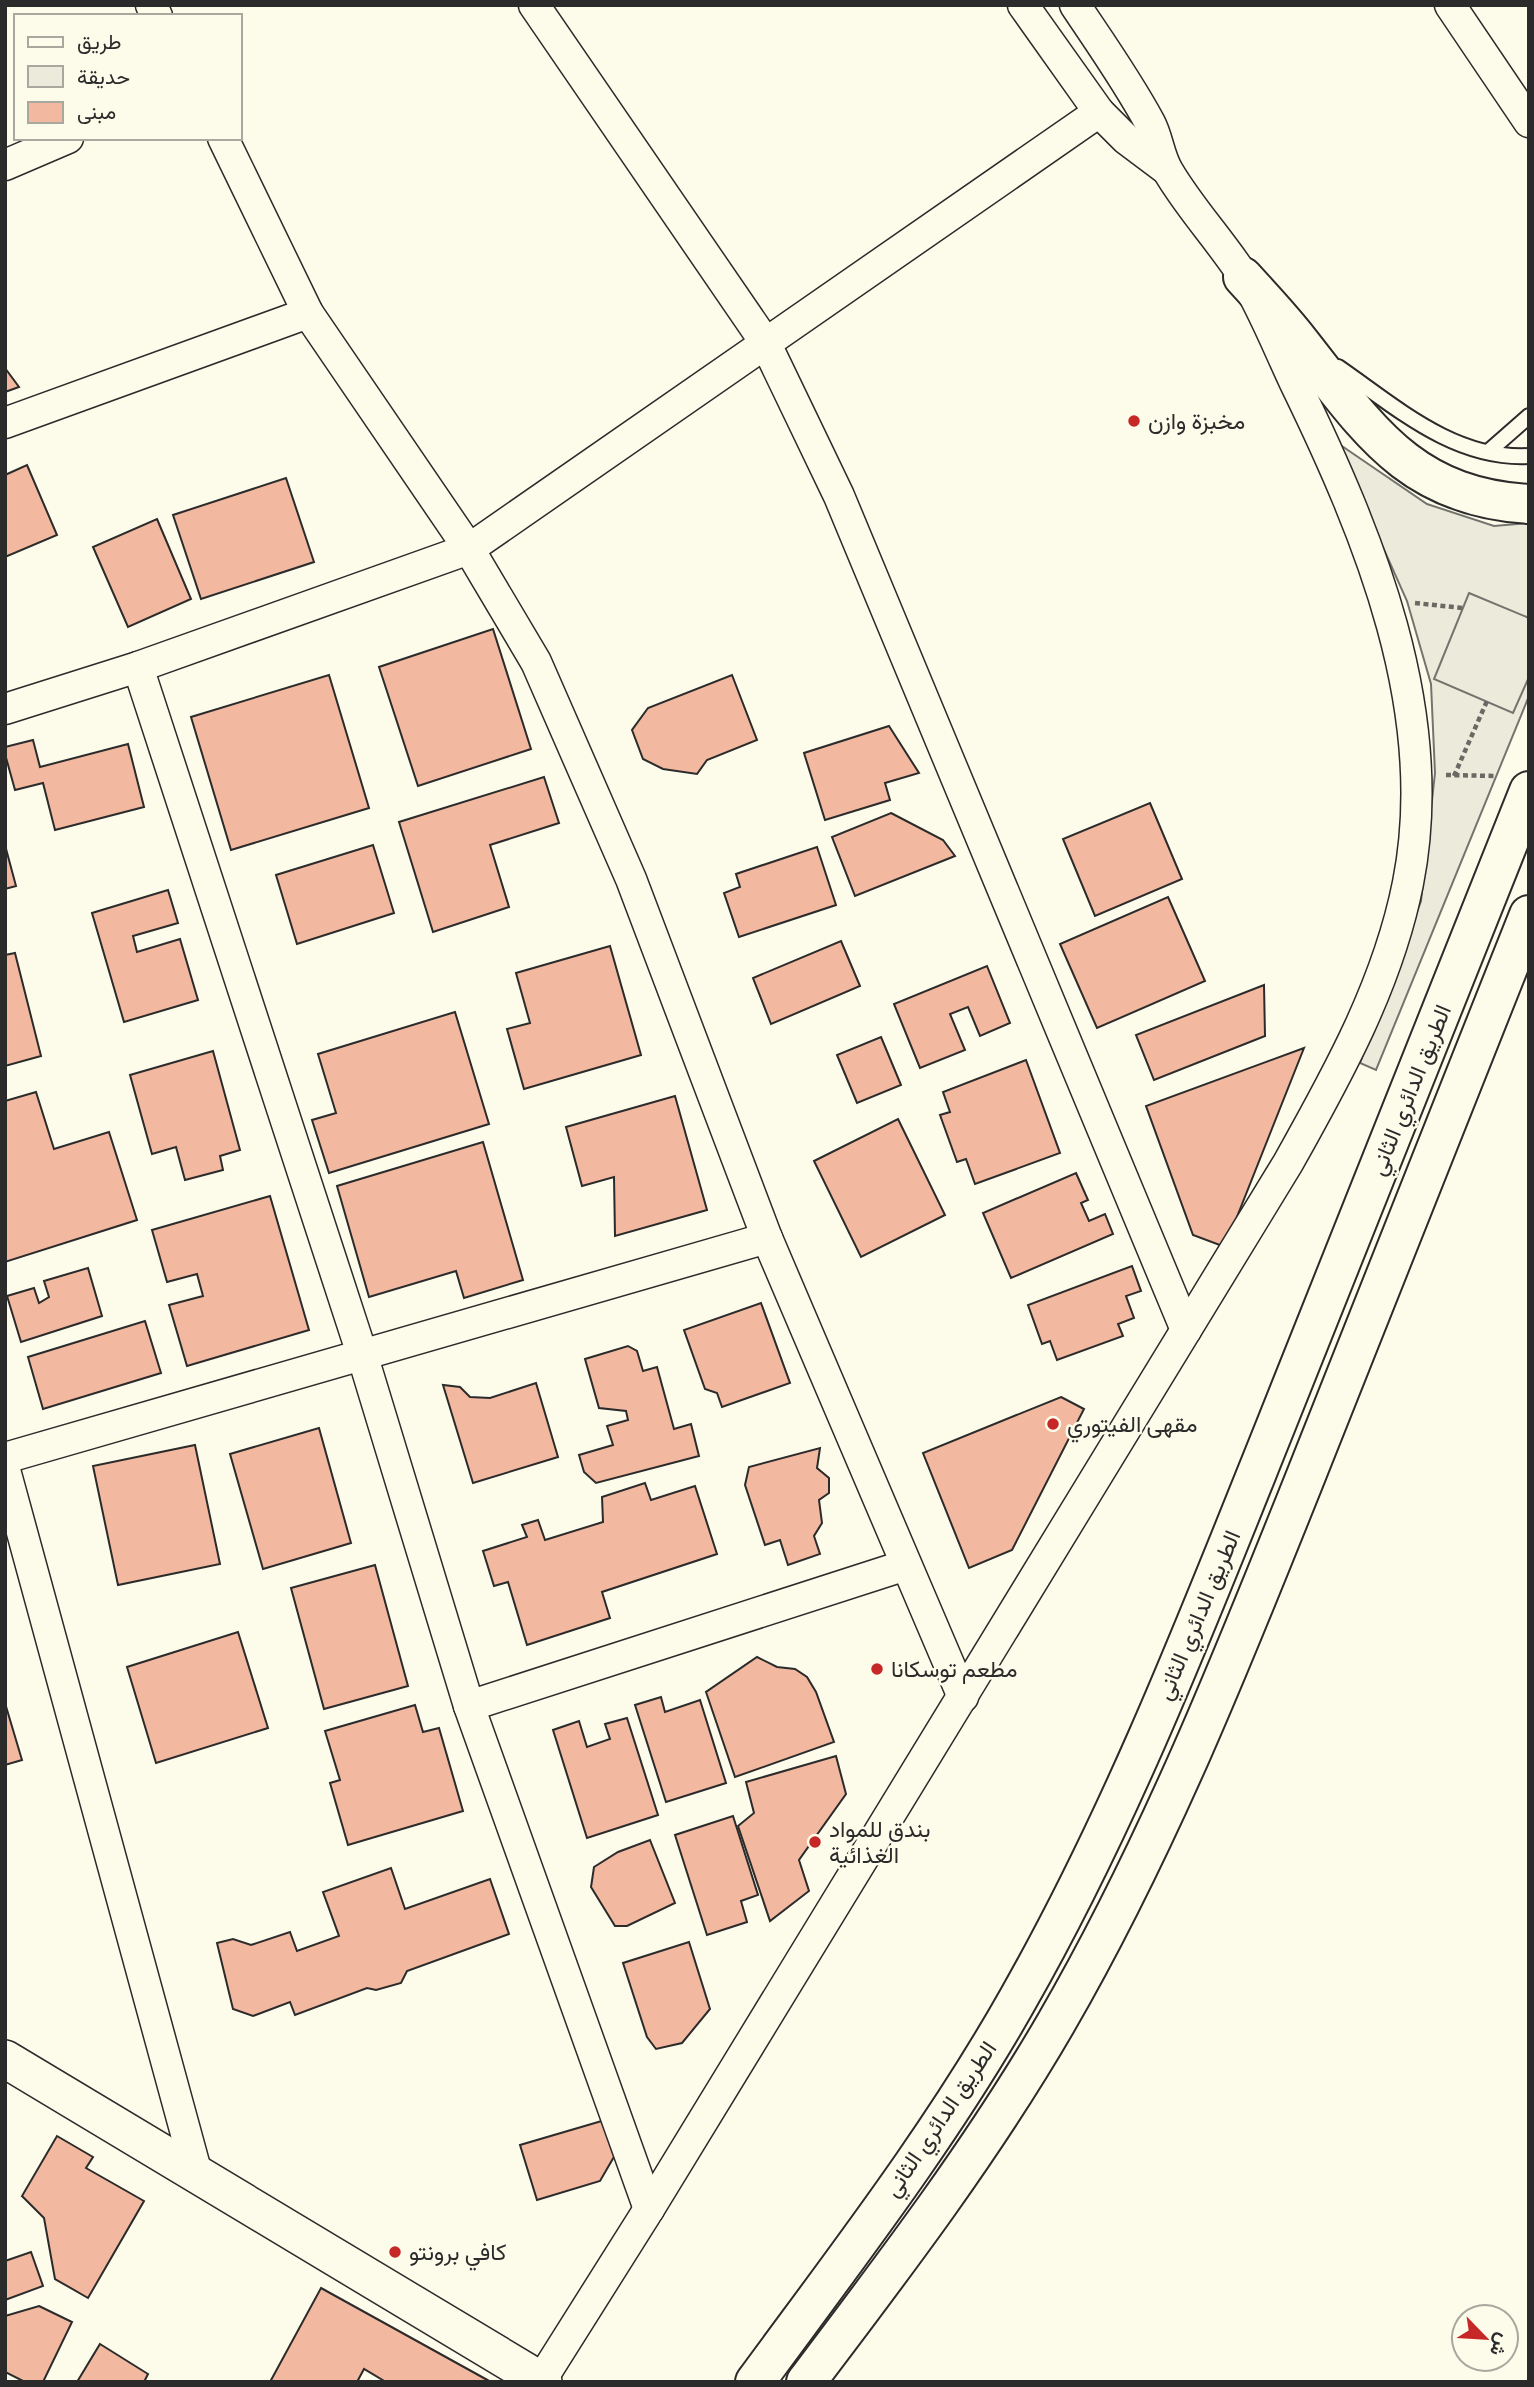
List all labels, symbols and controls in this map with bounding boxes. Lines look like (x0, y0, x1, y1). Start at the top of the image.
legend (14, 14, 242, 140)
text: طريق (77, 29, 122, 55)
text: حديقة (77, 64, 130, 89)
text: مبنى (77, 99, 116, 124)
place label: مخبزة وازن (1148, 408, 1245, 436)
marker: مخبزة وازن (1126, 413, 1142, 429)
street label: الطريق الدائري الثاني (1364, 1001, 1462, 1181)
place label: مقهى الفيتوري (1067, 1411, 1198, 1443)
marker: مقهى الفيتوري (1045, 1416, 1061, 1432)
street label: الطريق الدائري الثاني (1151, 1526, 1251, 1706)
place label: مطعم توسكانا (891, 1656, 1018, 1684)
marker: مطعم توسكانا (869, 1661, 885, 1677)
place label: بندق للمواد الغذائية (829, 1816, 931, 1868)
marker: بندق للمواد الغذائية (807, 1834, 823, 1850)
street label: الطريق الدائري الثاني (878, 2036, 1007, 2205)
place label: كافي برونتو (409, 2239, 507, 2271)
marker: كافي برونتو (387, 2244, 403, 2260)
north arrow (1450, 2303, 1520, 2373)
text: ش (1485, 2330, 1515, 2360)

